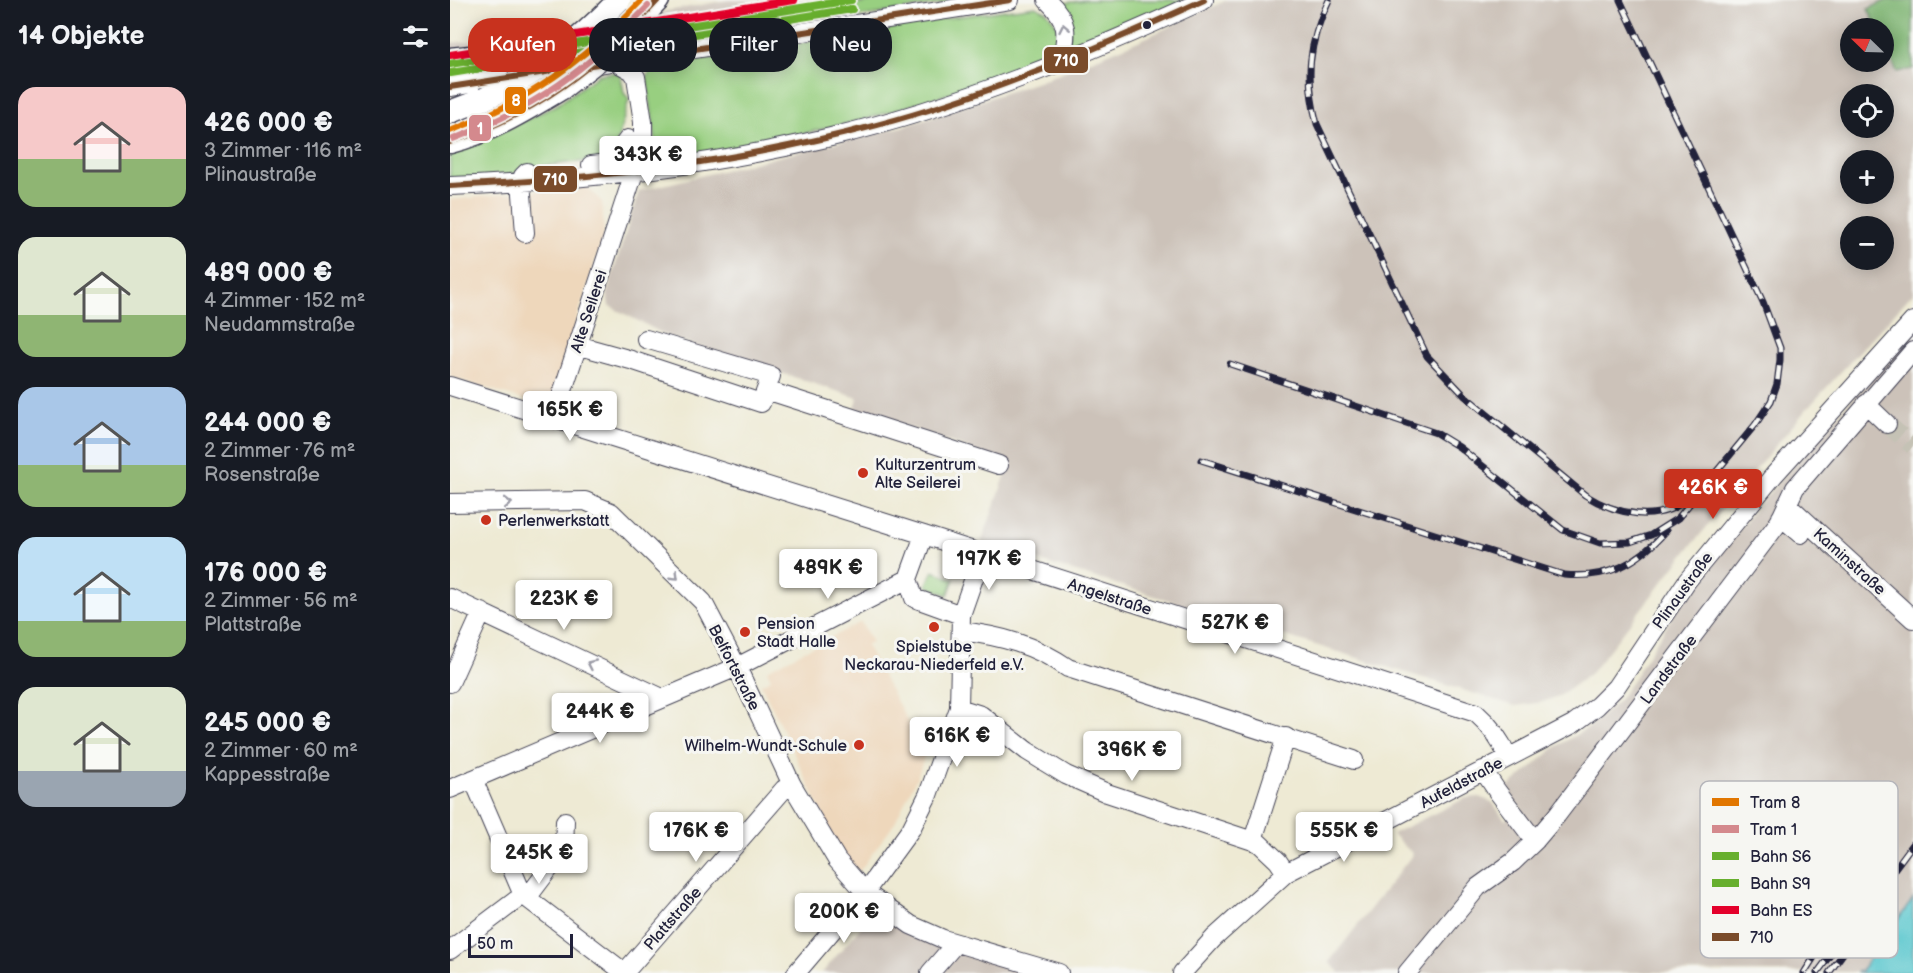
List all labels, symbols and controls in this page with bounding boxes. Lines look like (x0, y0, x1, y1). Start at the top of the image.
chip: Kaufen (468, 18, 577, 72)
chip: Mieten (589, 18, 697, 72)
chip: Filter (709, 18, 798, 72)
chip: Neu (810, 18, 892, 72)
north arrow (1840, 18, 1894, 72)
map controls (1840, 18, 1894, 270)
unlabelled marker (1141, 19, 1153, 31)
icon: filters (399, 20, 432, 53)
text: 14 Objekte (18, 21, 145, 52)
one-way arrow (1058, 23, 1071, 33)
line badge: 710 (1043, 46, 1089, 74)
text: 710 (1053, 52, 1079, 71)
button: locate (1840, 84, 1894, 138)
line badge: 8 (504, 86, 527, 115)
text: 8 (511, 92, 521, 111)
text: 426 000 € (204, 108, 333, 139)
icon: home (66, 111, 138, 183)
line badge: 1 (468, 114, 492, 142)
text: 1 (477, 120, 483, 139)
pin: 343K € (599, 136, 697, 187)
text: 3 Zimmer · 116 m² (204, 139, 362, 163)
text: 343K € (613, 143, 683, 167)
button: + (1840, 150, 1894, 204)
text: Plinaustraße (204, 163, 317, 187)
line badge: 710 (533, 165, 578, 193)
text: 710 (542, 171, 568, 190)
button: − (1840, 216, 1894, 270)
text: 489 000 € (204, 258, 332, 289)
icon: home (66, 261, 138, 333)
street label: Alte Seilerei (567, 268, 612, 355)
text: 4 Zimmer · 152 m² (204, 289, 365, 313)
text: Neudammstraße (204, 313, 355, 337)
pin: 165K € (521, 391, 619, 442)
text: 165K € (537, 398, 603, 422)
text: 244 000 € (204, 408, 331, 439)
icon: home (66, 411, 138, 483)
text: 2 Zimmer · 76 m² (204, 439, 355, 463)
place label: Kulturzentrum Alte Seilerei (875, 456, 976, 493)
text: Rosenstraße (204, 463, 320, 487)
marker: Kulturzentrum Alte Seilerei (856, 466, 870, 480)
pin: 426K € (1664, 469, 1762, 520)
text: 426K € (1678, 476, 1748, 500)
one-way arrow (504, 497, 513, 509)
place label: Perlenwerkstatt (498, 512, 610, 531)
marker: Perlenwerkstatt (479, 513, 493, 527)
street label: Kaminstraße (1809, 525, 1890, 600)
pin: 197K € (940, 540, 1038, 591)
text: 197K € (956, 547, 1022, 571)
street label: Plinaustraße (1649, 548, 1718, 633)
pin: 489K € (779, 549, 877, 600)
text: 489K € (793, 556, 863, 580)
text: 176 000 € (204, 558, 327, 589)
icon: home (66, 561, 138, 633)
one-way arrow (668, 568, 679, 579)
street label: Angelstraße (1065, 575, 1154, 620)
pin: 223K € (515, 580, 613, 631)
text: 223K € (529, 587, 599, 611)
text: 2 Zimmer · 56 m² (204, 589, 358, 613)
pin: 527K € (1186, 604, 1284, 655)
text: 527K € (1201, 611, 1269, 635)
text: Plattstraße (204, 613, 302, 637)
place label: Pension Stadt Halle (757, 615, 836, 652)
marker: Spielstube Neckarau-Niederfeld e.V. (927, 620, 941, 634)
street label: Belfortstraße (704, 622, 764, 714)
marker: Pension Stadt Halle (738, 625, 752, 639)
street label: Landstraße (1637, 631, 1702, 708)
place label: Spielstube Neckarau-Niederfeld e.V. (844, 638, 1024, 675)
one-way arrow (586, 659, 597, 671)
pin: 244K € (551, 693, 649, 744)
text: 244K € (566, 700, 634, 724)
text: 245 000 € (204, 708, 331, 739)
icon: home (66, 711, 138, 783)
pin: 616K € (908, 717, 1006, 768)
text: 616K € (924, 724, 990, 748)
pin: 396K € (1083, 731, 1181, 782)
place label: Wilhelm-Wundt-Schule (684, 737, 848, 756)
marker: Wilhelm-Wundt-Schule (852, 738, 866, 752)
text: 396K € (1097, 738, 1167, 762)
text: 2 Zimmer · 60 m² (204, 739, 358, 763)
street label: Aufeldstraße (1417, 753, 1507, 813)
text: Kappesstraße (204, 763, 330, 787)
legend (1700, 781, 1898, 958)
text: Tram 8 (1750, 794, 1800, 813)
pin: 176K € (647, 812, 745, 863)
pin: 555K € (1295, 812, 1393, 863)
text: 176K € (663, 819, 729, 843)
text: 555K € (1310, 819, 1378, 843)
text: Tram 1 (1750, 821, 1797, 840)
pin: 245K € (490, 834, 588, 885)
text: 245K € (505, 841, 573, 865)
text: Bahn S6 (1750, 848, 1812, 867)
text: Bahn S9 (1750, 875, 1811, 894)
street label: Plattstraße (640, 883, 706, 955)
pin: 200K € (795, 893, 893, 944)
text: 200K € (809, 900, 879, 924)
text: Bahn ES (1750, 902, 1812, 921)
text: 710 (1750, 929, 1773, 948)
scale bar (468, 931, 573, 958)
text: 50 m (477, 935, 513, 954)

